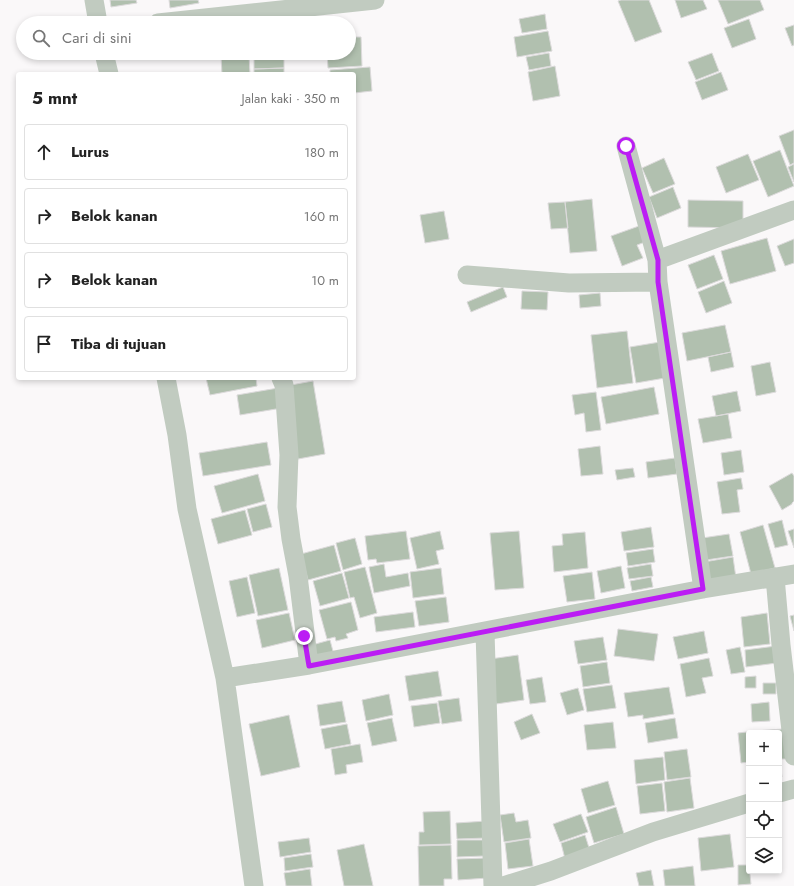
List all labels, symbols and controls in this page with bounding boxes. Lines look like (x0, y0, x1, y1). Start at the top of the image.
search box (16, 16, 356, 60)
icon: search (30, 27, 52, 49)
text: Cari di sini (62, 27, 132, 49)
text: 5 mnt (32, 86, 77, 110)
text: Jalan kaki · 350 m (242, 89, 340, 108)
route start (617, 137, 635, 155)
icon: ahead (33, 141, 55, 163)
text: Lurus (71, 141, 109, 163)
text: 180 m (304, 143, 339, 162)
icon: right (33, 205, 55, 227)
text: Belok kanan (71, 205, 158, 227)
text: 160 m (304, 207, 339, 226)
icon: right (33, 269, 55, 291)
text: Belok kanan (71, 269, 158, 291)
text: 10 m (311, 271, 339, 290)
icon: arrive (33, 333, 55, 355)
text: Tiba di tujuan (71, 333, 166, 355)
route end (295, 627, 313, 645)
map controls (746, 730, 782, 874)
button: + (746, 730, 782, 766)
button: − (746, 766, 782, 802)
button: locate (746, 802, 782, 838)
button: layers (746, 838, 782, 874)

